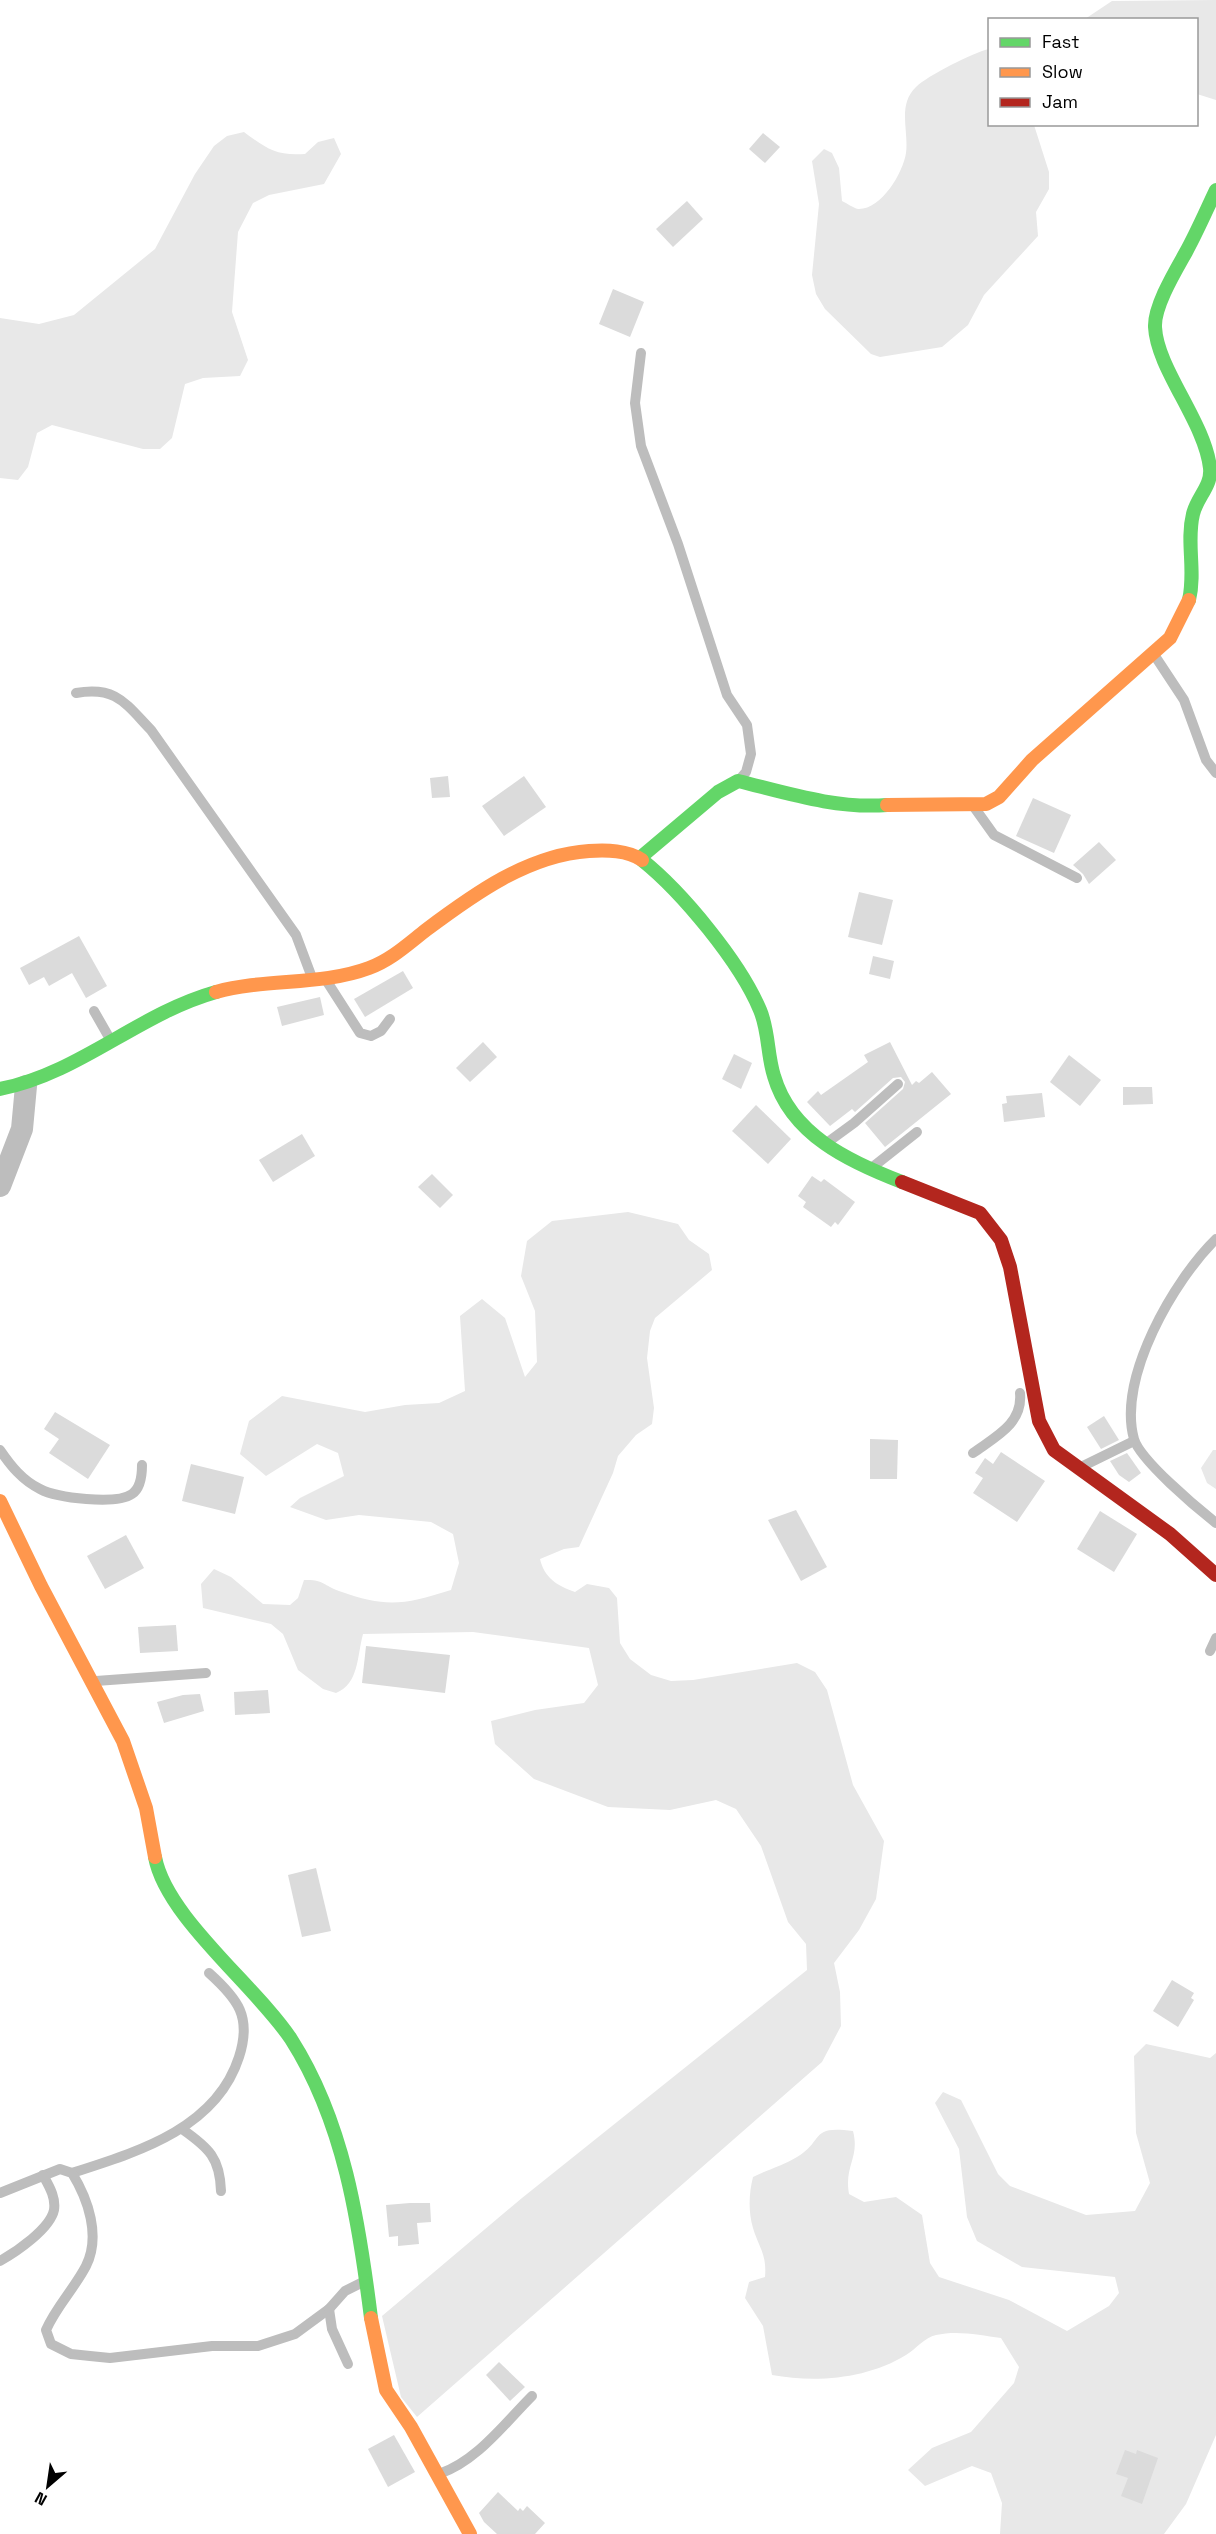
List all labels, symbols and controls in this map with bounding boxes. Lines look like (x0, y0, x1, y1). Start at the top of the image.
legend (988, 18, 1198, 126)
text: Fast (1042, 30, 1079, 53)
text: Slow (1042, 60, 1083, 83)
text: Jam (1042, 90, 1078, 113)
north arrow (18, 2456, 78, 2516)
text: N (31, 2487, 51, 2510)

